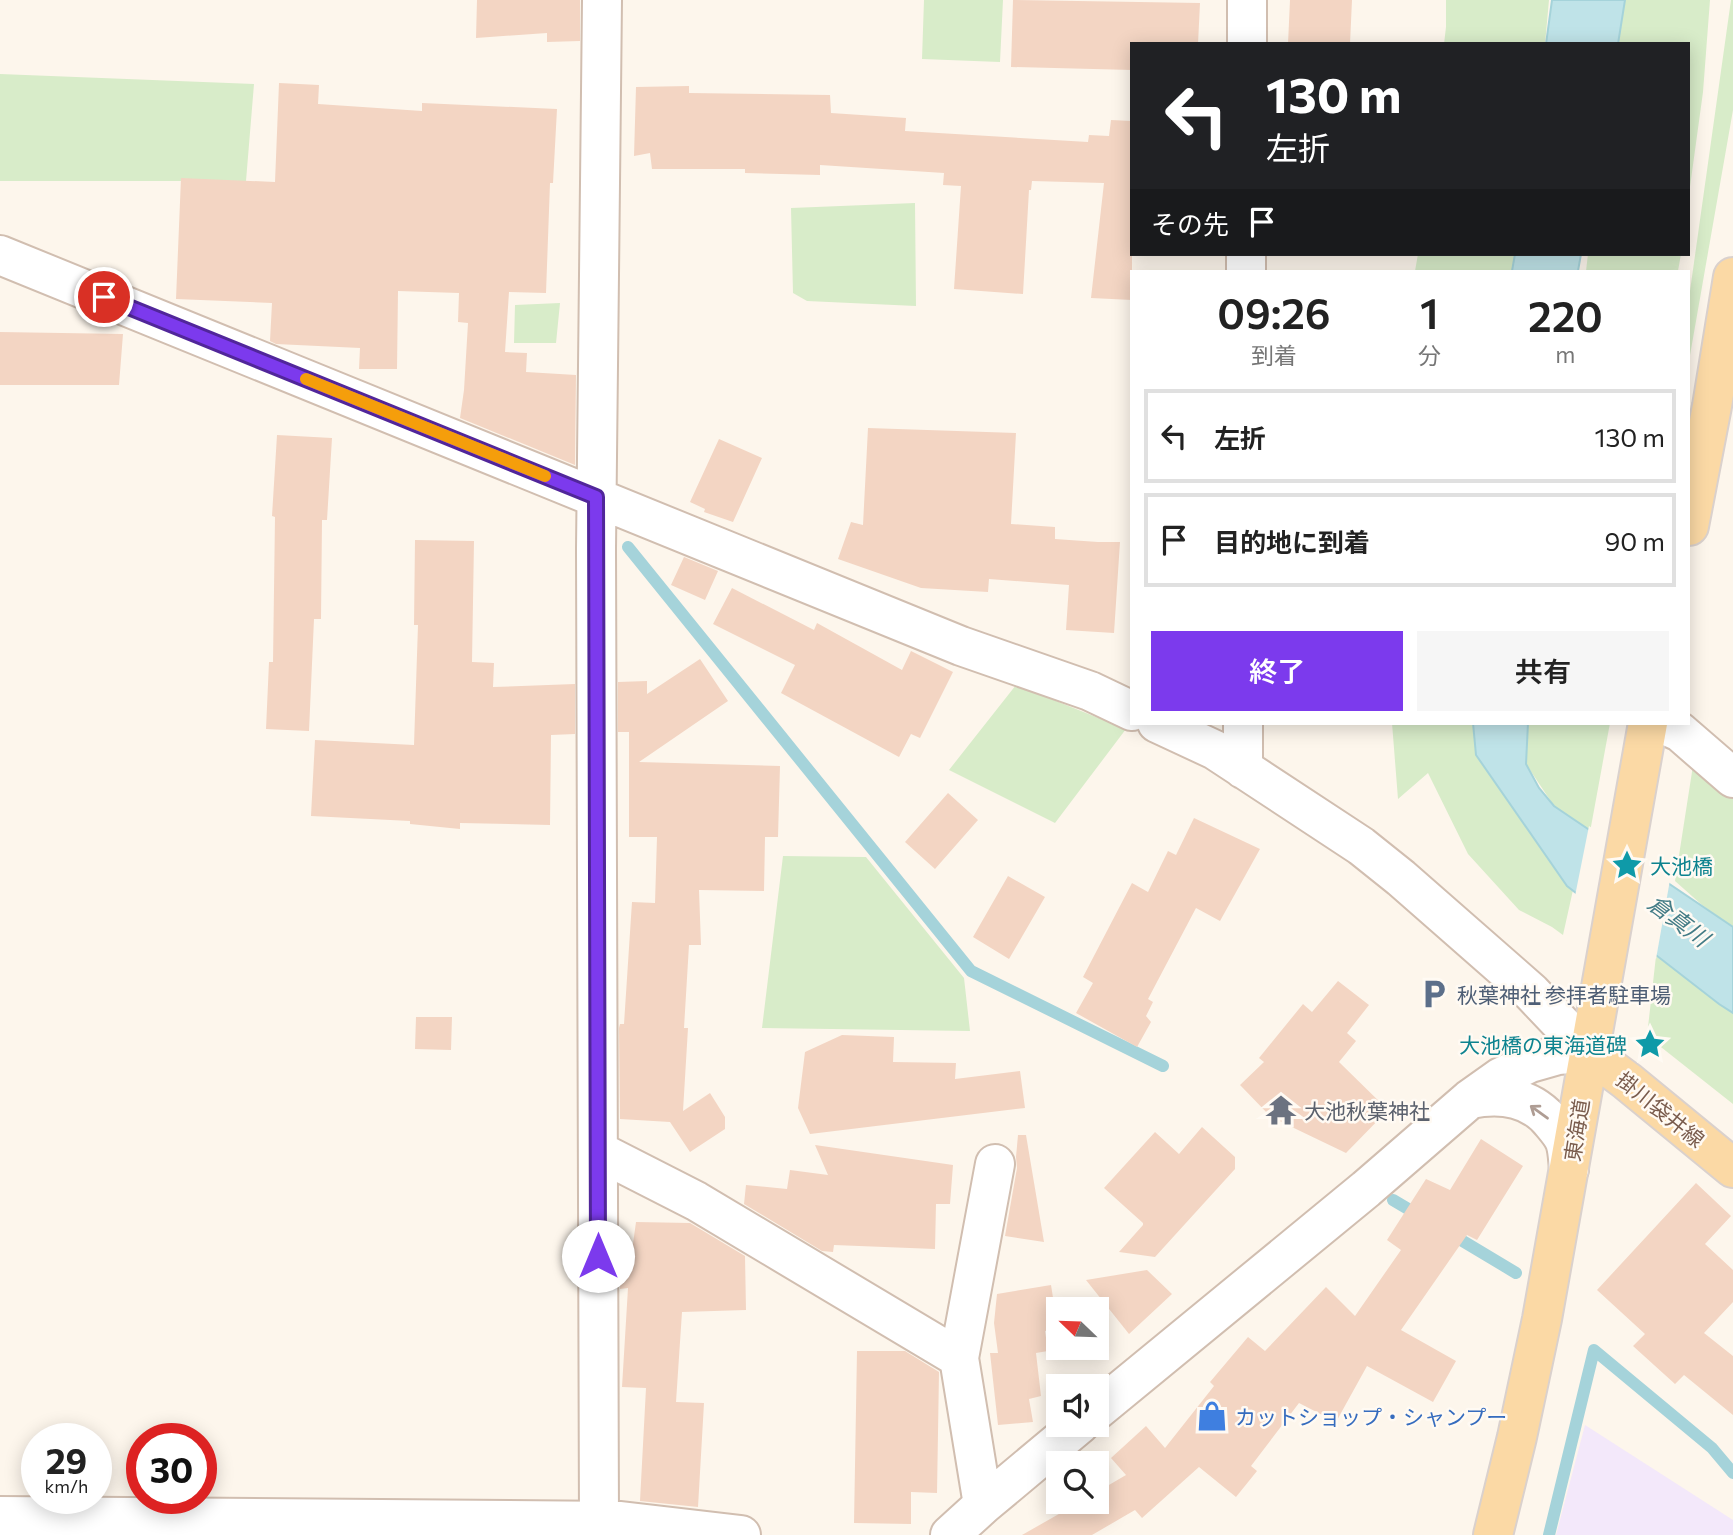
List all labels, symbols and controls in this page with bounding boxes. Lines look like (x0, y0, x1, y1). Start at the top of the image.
text: 130 m (1266, 63, 1401, 123)
icon: left (1151, 70, 1242, 161)
text: 左折 (1266, 127, 1330, 167)
icon: arrive (1243, 203, 1281, 241)
text: その先 (1151, 208, 1229, 239)
pin (74, 267, 134, 327)
icon: arrive (85, 278, 123, 316)
text: 09:26 (1217, 286, 1331, 338)
text: 1 (1420, 286, 1439, 338)
text: 220 (1528, 289, 1603, 341)
text: m (1555, 340, 1575, 368)
text: 到着 (1251, 341, 1297, 369)
text: 分 (1418, 341, 1441, 369)
icon: left (1155, 417, 1193, 455)
text: 130 m (1594, 421, 1665, 452)
text: 左折 (1214, 422, 1266, 453)
icon: arrive (1155, 521, 1193, 559)
text: 90 m (1605, 525, 1665, 556)
text: 目的地に到着 (1214, 526, 1370, 557)
button: 終了 (1151, 631, 1403, 711)
button: 共有 (1417, 631, 1669, 711)
place icon: 大池橋 (1610, 848, 1644, 882)
place label: 大池橋 (1650, 853, 1713, 878)
water label: 倉真川 (1643, 888, 1717, 954)
parking icon: 秋葉神社 参拝者駐車場 (1417, 977, 1451, 1011)
place label: 秋葉神社 参拝者駐車場 (1457, 982, 1671, 1007)
place icon: 大池橋の東海道碑 (1633, 1027, 1667, 1061)
place label: 大池橋の東海道碑 (1459, 1032, 1627, 1057)
street label: 掛川袋井線 (1612, 1066, 1710, 1152)
temple icon: 大池秋葉神社 (1264, 1093, 1298, 1127)
street label: 東海道 (1559, 1097, 1593, 1163)
place label: 大池秋葉神社 (1304, 1098, 1430, 1123)
one-way arrow (1531, 1104, 1549, 1119)
position arrow (561, 1219, 635, 1293)
north arrow (1046, 1297, 1110, 1360)
map controls (1046, 1297, 1109, 1514)
button: sound (1046, 1374, 1109, 1437)
shop icon: カットショップ・シャンプー (1195, 1399, 1229, 1433)
place label: カットショップ・シャンプー (1235, 1404, 1507, 1429)
speed limit sign: 30 (126, 1423, 217, 1514)
text: 29 (46, 1438, 87, 1481)
button: search (1046, 1451, 1109, 1514)
text: km/h (45, 1475, 88, 1497)

